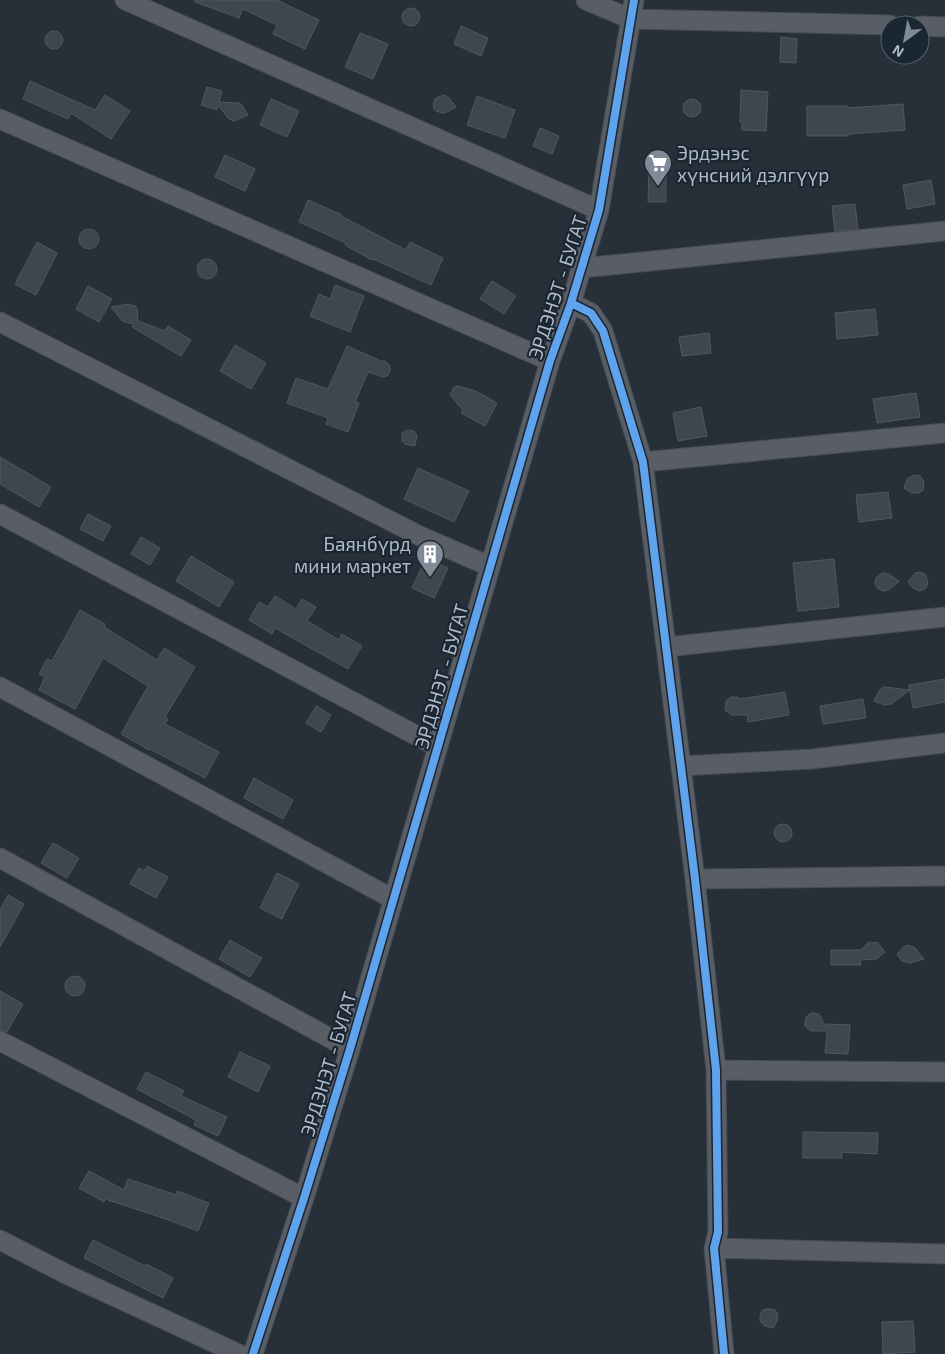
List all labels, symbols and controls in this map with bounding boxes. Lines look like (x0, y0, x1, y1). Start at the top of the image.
north arrow (880, 15, 930, 65)
text: N (889, 42, 907, 61)
place label: Эрдэнэс хүнсний дэлгүүр (677, 141, 829, 186)
supermarket icon: Эрдэнэс хүнсний дэлгүүр (643, 148, 673, 187)
street label: ЭРДЭНЭТ - БУГАТ (523, 212, 591, 362)
place label: Баянбүрд мини маркет (294, 532, 411, 577)
building icon: Баянбүрд мини маркет (415, 539, 445, 578)
street label: ЭРДЭНЭТ - БУГАТ (409, 601, 473, 751)
street label: ЭРДЭНЭТ - БУГАТ (295, 989, 361, 1139)

